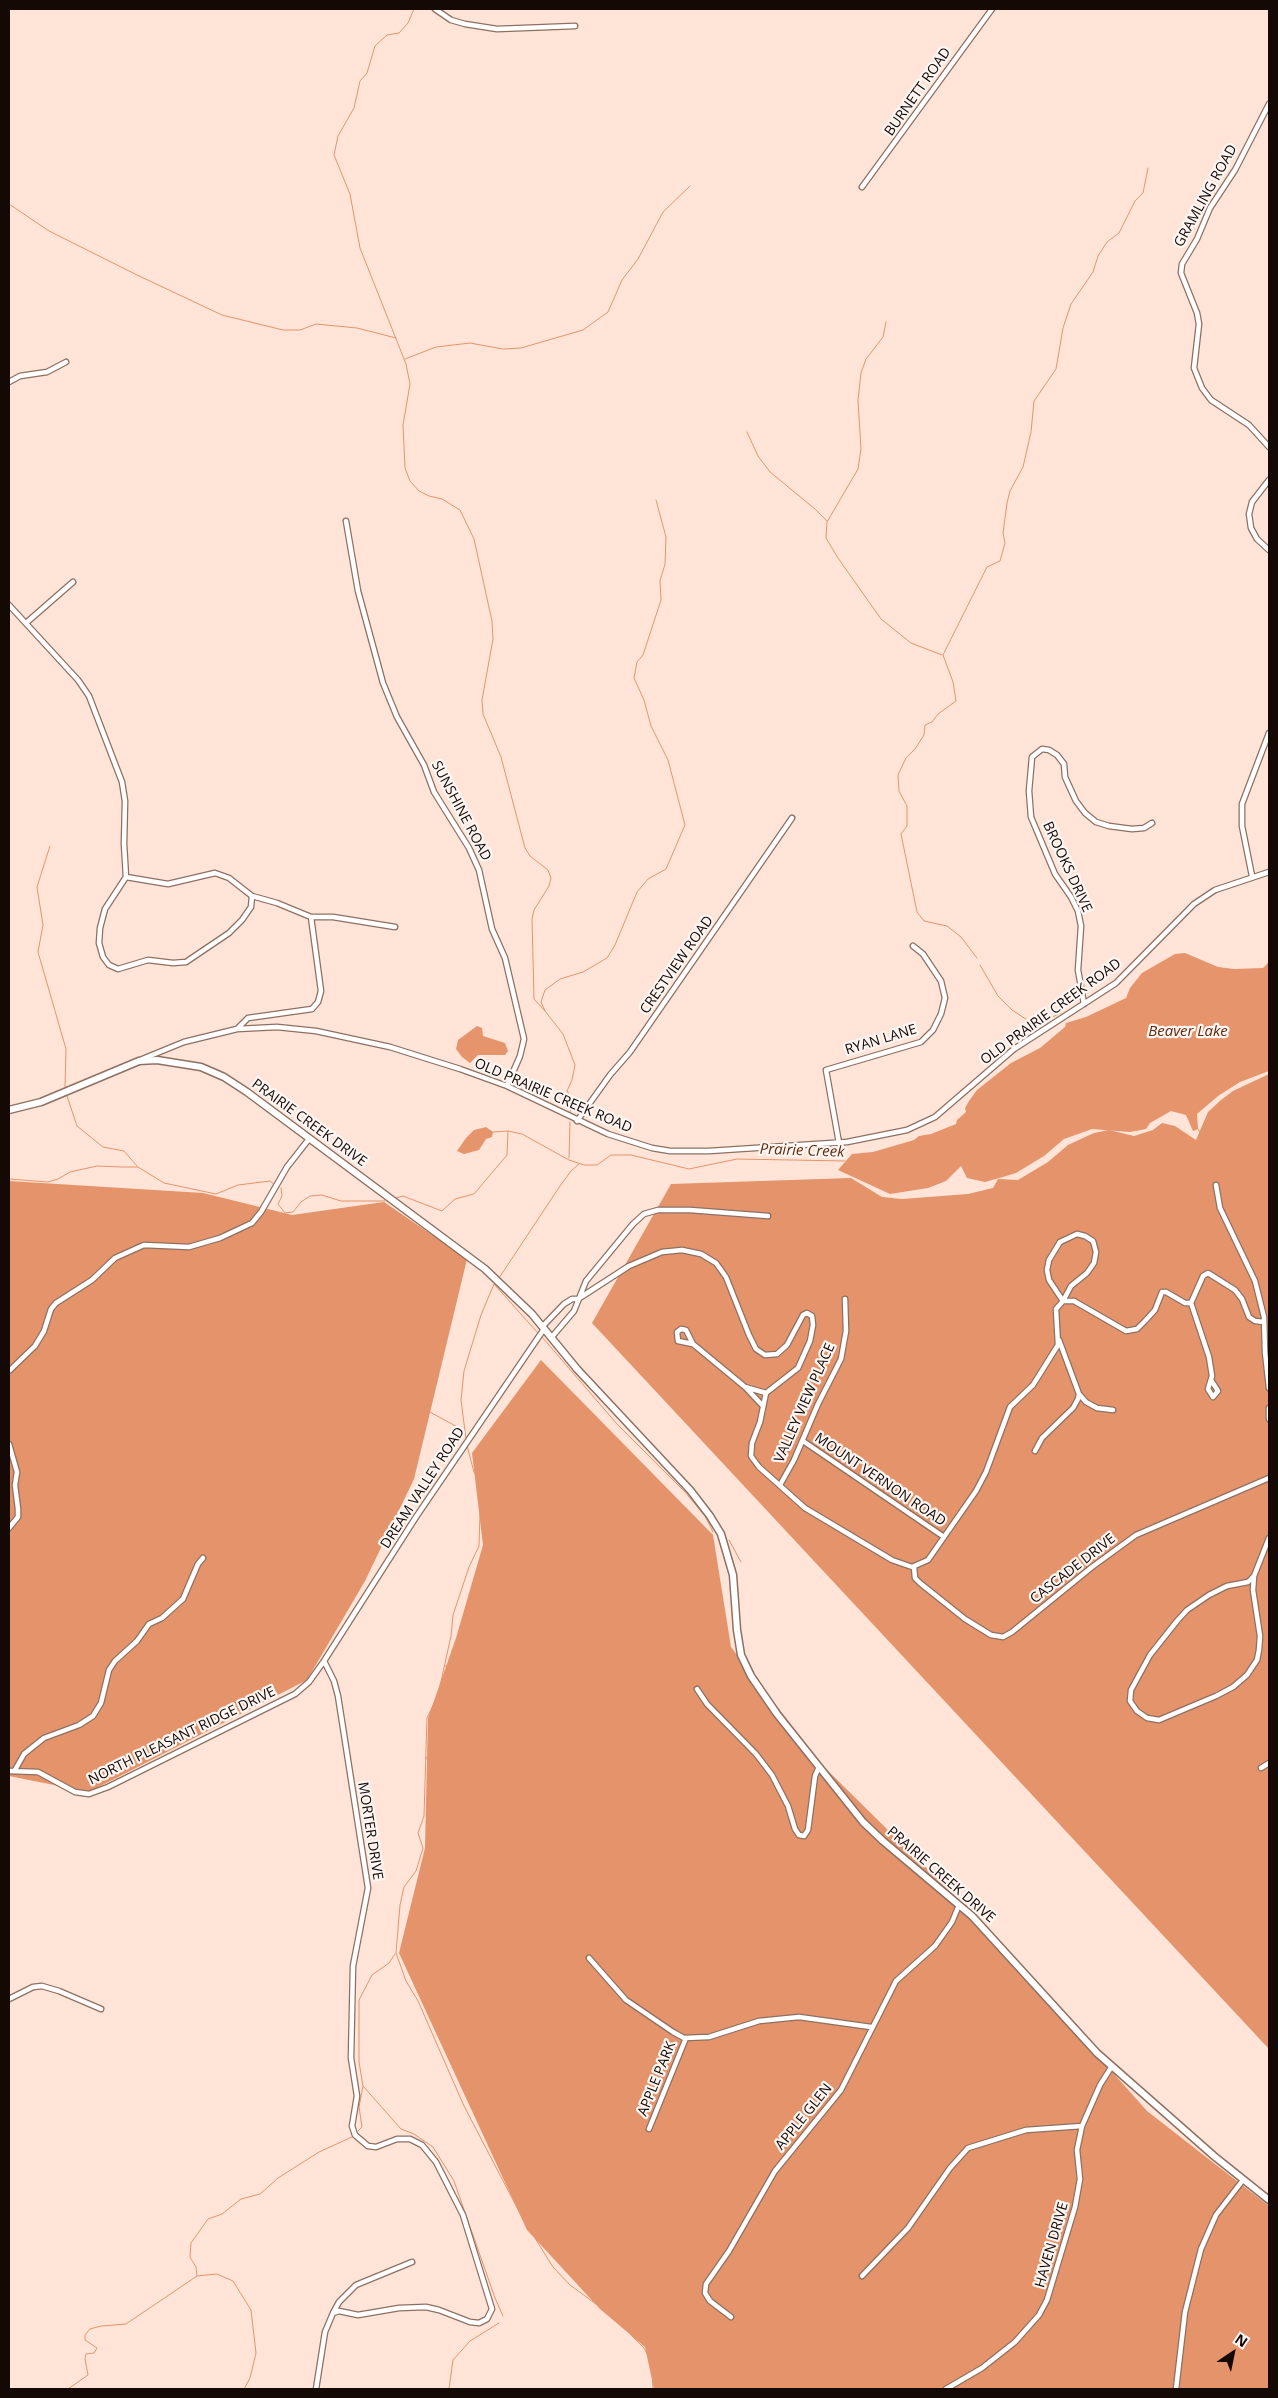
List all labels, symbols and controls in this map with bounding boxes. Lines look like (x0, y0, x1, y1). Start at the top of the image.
street label: BURNETT ROAD (881, 45, 955, 139)
street label: GRAMLING ROAD (1171, 142, 1241, 250)
street label: SUNSHINE ROAD (428, 758, 494, 864)
street label: BROOKS DRIVE (1039, 819, 1095, 915)
street label: CRESTVIEW ROAD (637, 913, 717, 1017)
street label: OLD PRAIRIE CREEK ROAD (977, 955, 1125, 1069)
street label: RYAN LANE (843, 1021, 919, 1059)
water label: Beaver Lake (1148, 1023, 1228, 1041)
street label: OLD PRAIRIE CREEK ROAD (472, 1055, 634, 1137)
street label: PRAIRIE CREEK DRIVE (248, 1076, 370, 1170)
water label: Prairie Creek (759, 1141, 845, 1161)
street label: VALLEY VIEW PLACE (771, 1341, 839, 1465)
street label: DREAM VALLEY ROAD (377, 1424, 469, 1552)
street label: MOUNT VERNON ROAD (811, 1430, 949, 1530)
street label: CASCADE DRIVE (1027, 1531, 1119, 1607)
street label: NORTH PLEASANT RIDGE DRIVE (86, 1683, 278, 1789)
street label: MORTER DRIVE (354, 1781, 386, 1881)
street label: PRAIRIE CREEK DRIVE (883, 1823, 999, 1927)
street label: APPLE PARK (634, 2039, 680, 2119)
street label: APPLE GLEN (772, 2081, 836, 2153)
street label: HAVEN DRIVE (1032, 2200, 1072, 2290)
north arrow (1208, 2328, 1258, 2378)
text: N (1232, 2329, 1252, 2351)

